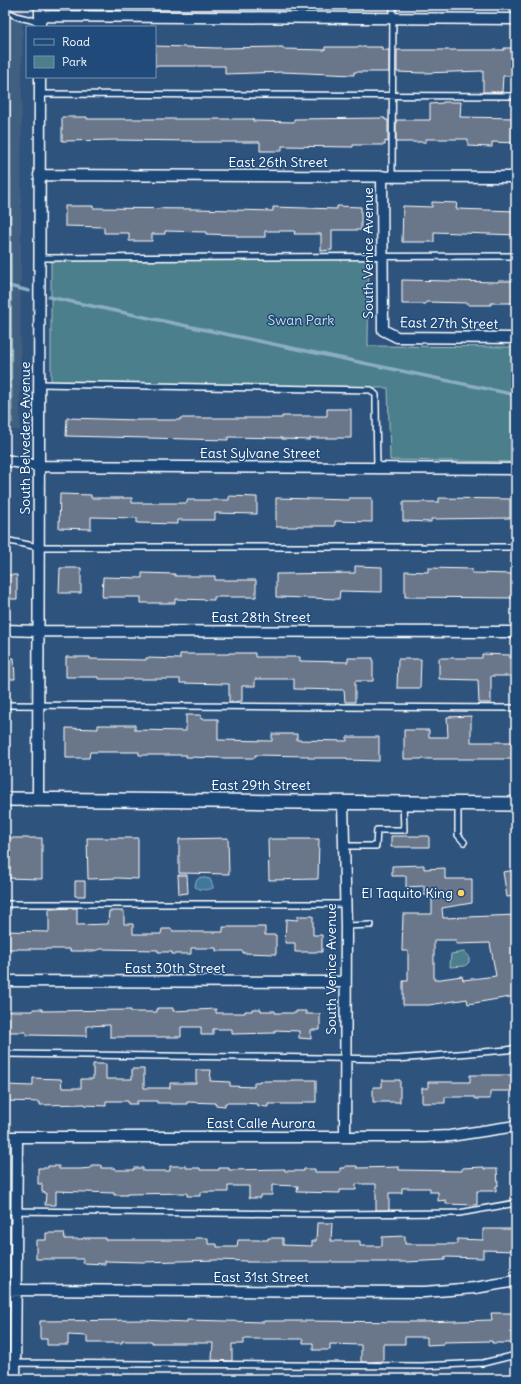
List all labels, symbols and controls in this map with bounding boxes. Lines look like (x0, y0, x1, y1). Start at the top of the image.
legend (26, 26, 156, 78)
text: Road (62, 34, 90, 49)
text: Park (62, 54, 87, 69)
street label: East 26th Street (228, 153, 328, 171)
street label: South Venice Avenue (359, 187, 377, 319)
park label: Swan Park (268, 311, 335, 329)
street label: East 27th Street (400, 313, 499, 333)
street label: South Belvedere Avenue (16, 362, 34, 514)
street label: East Sylvane Street (200, 444, 320, 462)
street label: East 28th Street (211, 608, 311, 626)
street label: East 29th Street (211, 776, 311, 794)
place label: El Taquito King (361, 884, 453, 902)
marker: El Taquito King (456, 888, 466, 898)
street label: South Venice Avenue (322, 903, 340, 1035)
street label: East 30th Street (124, 959, 226, 977)
street label: East Calle Aurora (207, 1114, 315, 1132)
street label: East 31st Street (213, 1268, 309, 1286)

